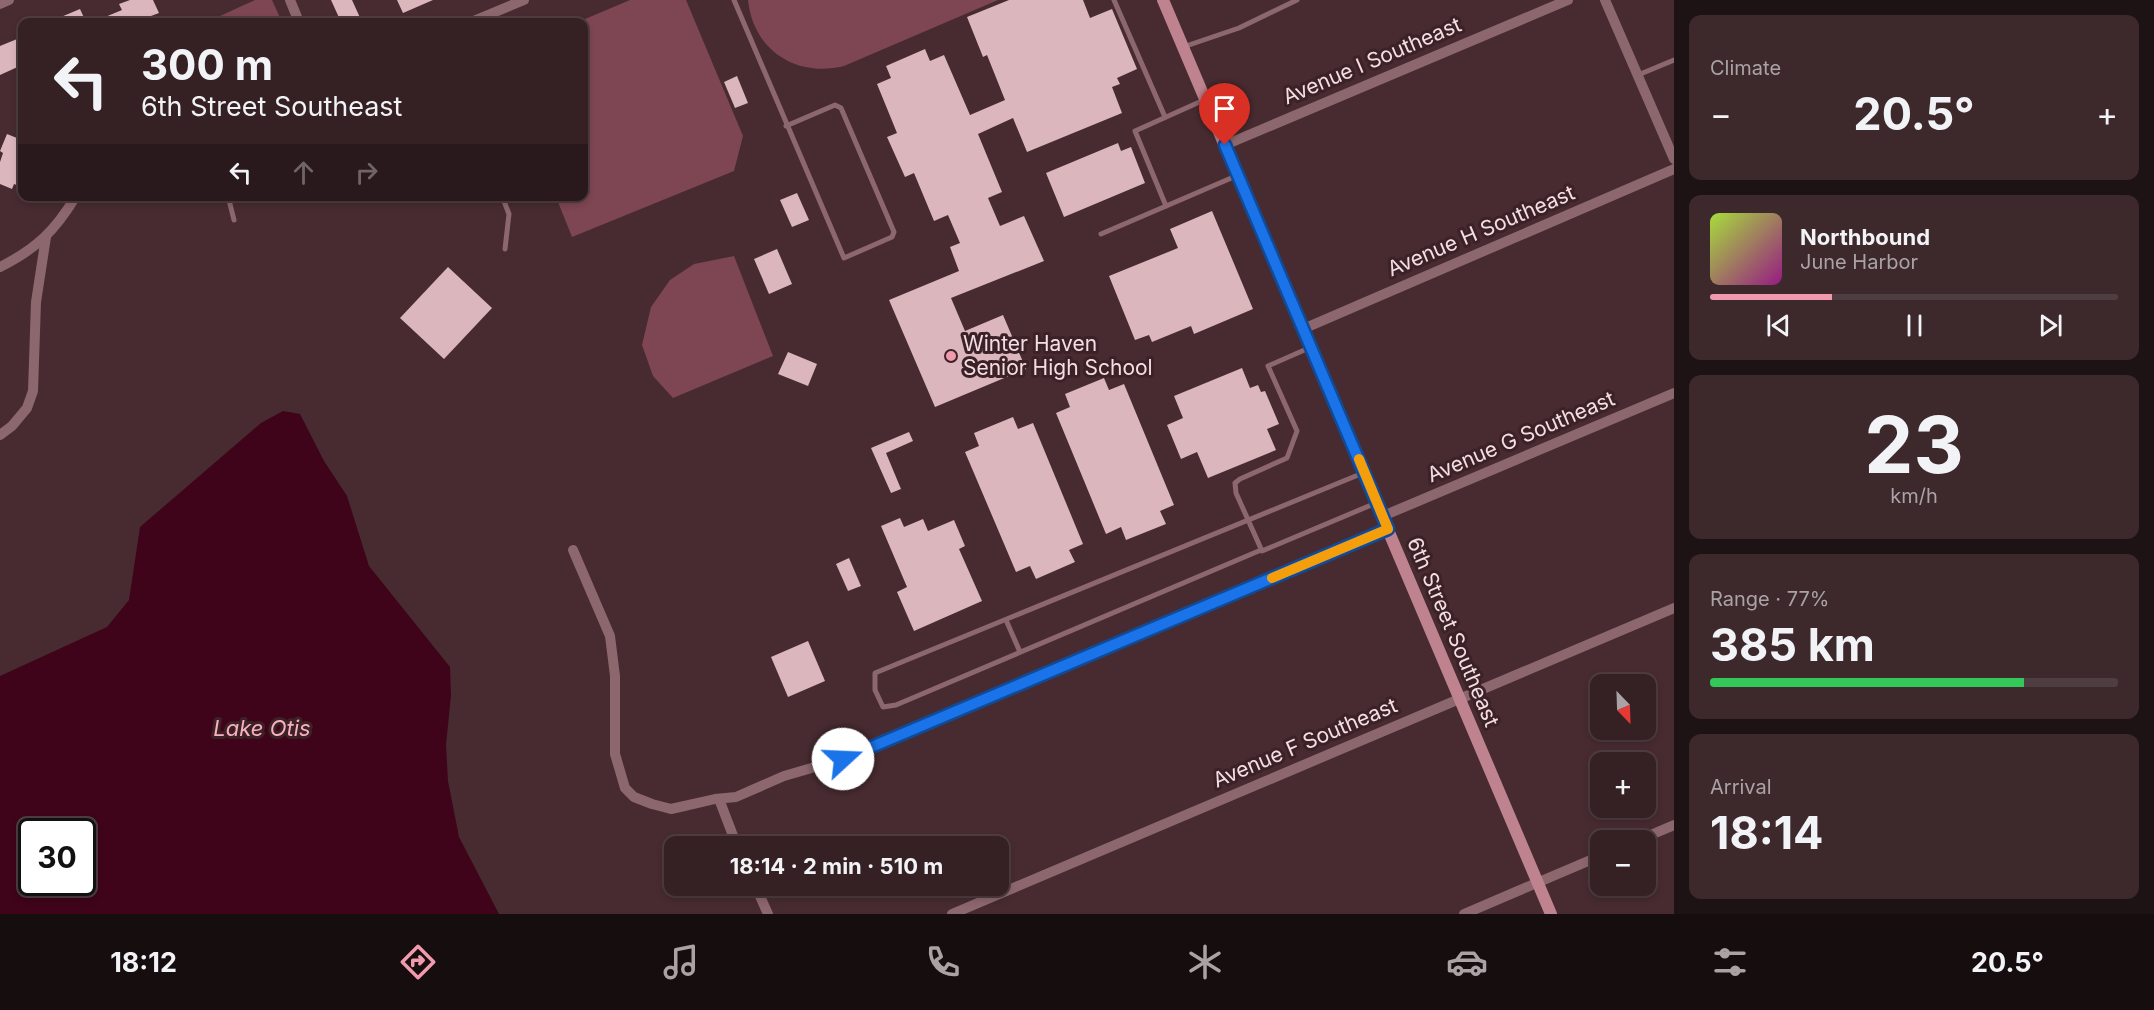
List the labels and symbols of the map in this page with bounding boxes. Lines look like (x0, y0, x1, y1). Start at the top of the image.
street label: Avenue I Southeast (1279, 12, 1465, 109)
pin (1199, 83, 1250, 145)
street label: Avenue H Southeast (1383, 180, 1578, 281)
place label: Winter Haven Senior High School (963, 331, 1153, 380)
marker: Winter Haven Senior High School (944, 349, 958, 363)
street label: Avenue G Southeast (1423, 386, 1618, 487)
street label: 6th Street Southeast (1402, 533, 1505, 730)
north arrow (1590, 674, 1656, 740)
street label: Avenue F Southeast (1209, 692, 1401, 793)
water label: Lake Otis (213, 715, 311, 741)
position arrow (811, 727, 875, 791)
speed limit sign: 30 (18, 818, 96, 896)

